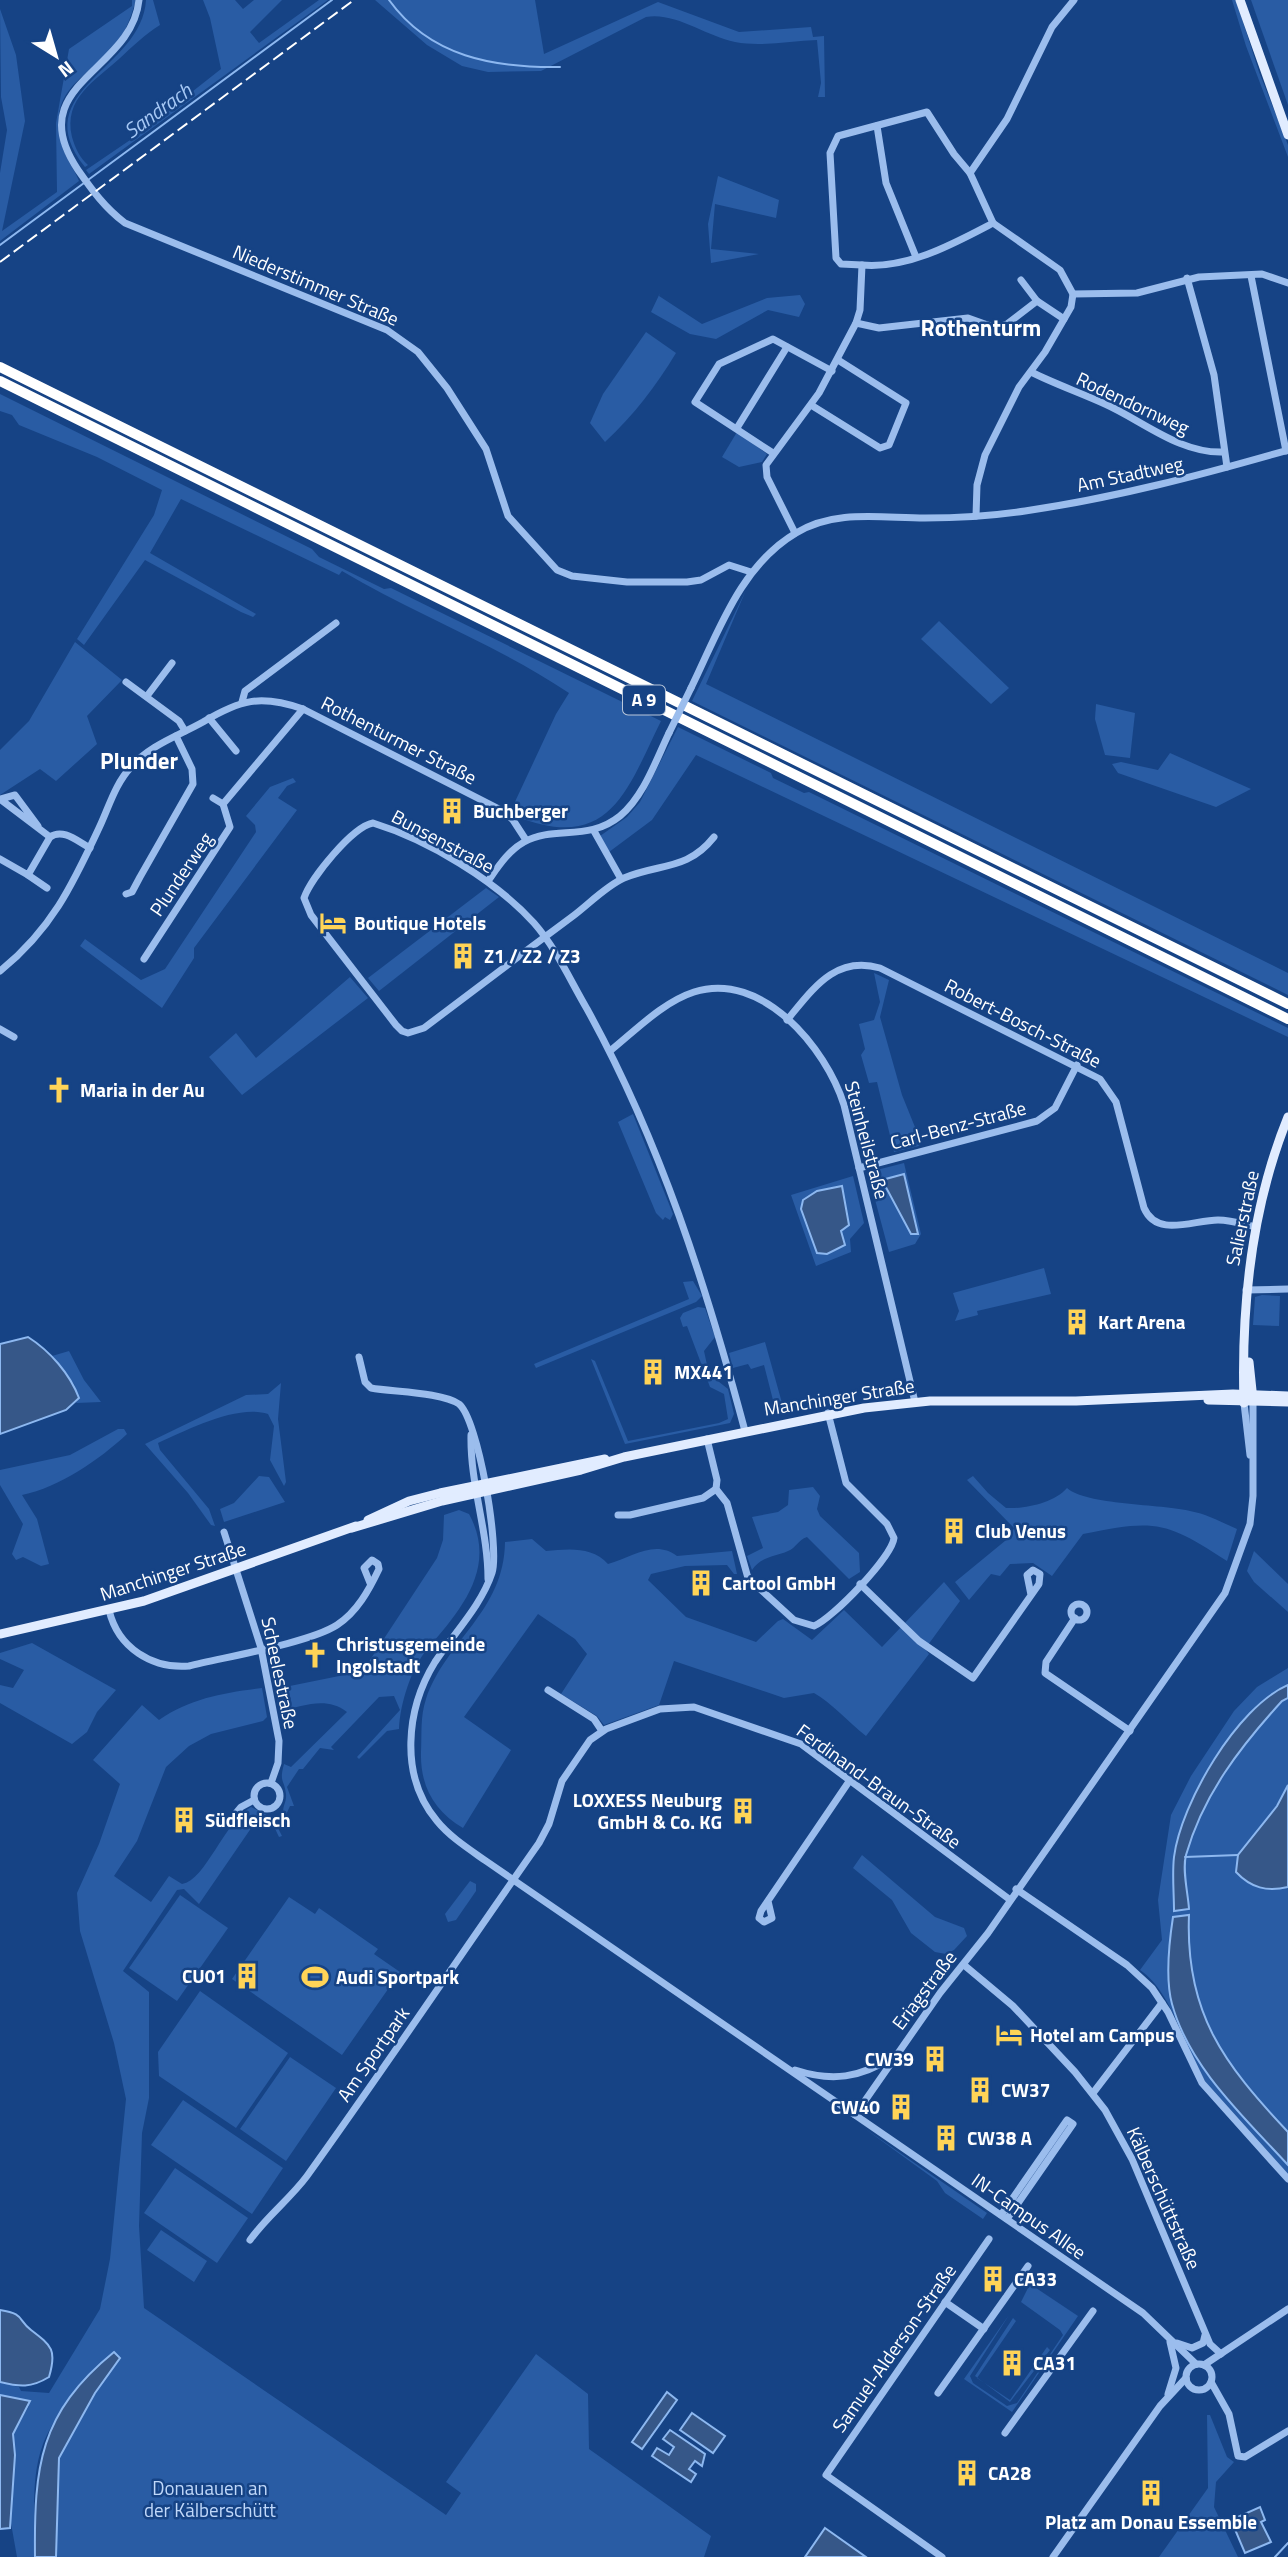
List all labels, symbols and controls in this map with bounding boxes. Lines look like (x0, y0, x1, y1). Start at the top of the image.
north arrow (21, 21, 91, 91)
text: N (53, 54, 81, 86)
water label: Sandrach (117, 74, 199, 146)
street label: Niederstimmer Straße (229, 236, 404, 333)
district label: Rothenturm (921, 310, 1041, 345)
street label: Rodendornweg (1072, 364, 1195, 442)
street label: Am Stadtweg (1074, 448, 1186, 499)
road number: A 9 (623, 686, 665, 714)
street label: Rothenturmer Straße (316, 688, 482, 791)
district label: Plunder (100, 743, 178, 778)
building icon: Buchberger (437, 796, 467, 826)
place label: Buchberger (473, 796, 568, 825)
street label: Bunsenstraße (387, 801, 500, 880)
street label: Plunderweg (142, 826, 220, 922)
hotel icon: Boutique Hotels (318, 908, 348, 938)
place label: Boutique Hotels (354, 908, 486, 937)
building icon: Z1 / Z2 / Z3 (448, 941, 478, 971)
place label: Z1 / Z2 / Z3 (484, 941, 581, 970)
street label: Robert-Bosch-Straße (940, 970, 1107, 1075)
church icon: Maria in der Au (44, 1075, 74, 1105)
place label: Maria in der Au (80, 1075, 205, 1104)
street label: Steinheilstraße (838, 1078, 897, 1202)
street label: Carl-Benz-Straße (887, 1092, 1029, 1157)
street label: Salierstraße (1217, 1168, 1266, 1268)
building icon: Kart Arena (1062, 1307, 1092, 1337)
place label: Kart Arena (1098, 1307, 1186, 1336)
building icon: MX441 (638, 1357, 668, 1387)
place label: MX441 (674, 1357, 733, 1386)
street label: Manchinger Straße (762, 1370, 916, 1423)
building icon: Club Venus (939, 1516, 969, 1546)
place label: Club Venus (975, 1516, 1066, 1545)
street label: Manchinger Straße (96, 1533, 250, 1608)
building icon: Cartool GmbH (686, 1568, 716, 1598)
place label: Cartool GmbH (722, 1568, 836, 1597)
street label: Scheelestraße (254, 1614, 307, 1732)
place label: Christusgemeinde Ingolstadt (336, 1629, 485, 1680)
church icon: Christusgemeinde Ingolstadt (300, 1640, 330, 1670)
street label: Ferdinand-Braun-Straße (791, 1716, 968, 1855)
place label: LOXXESS Neuburg GmbH & Co. KG (573, 1785, 722, 1836)
building icon: LOXXESS Neuburg GmbH & Co. KG (728, 1796, 758, 1826)
building icon: Südfleisch (169, 1805, 199, 1835)
place label: Südfleisch (205, 1805, 291, 1834)
street label: Eriagstraße (884, 1944, 963, 2035)
place label: CU01 (182, 1961, 226, 1990)
building icon: CU01 (232, 1961, 262, 1991)
sports icon: Audi Sportpark (300, 1962, 330, 1992)
place label: Audi Sportpark (336, 1962, 459, 1991)
street label: Am Sportpark (329, 2000, 416, 2107)
hotel icon: Hotel am Campus (994, 2020, 1024, 2050)
place label: Hotel am Campus (1030, 2020, 1174, 2049)
place label: CW39 (865, 2044, 914, 2073)
building icon: CW39 (920, 2044, 950, 2074)
building icon: CW37 (965, 2075, 995, 2105)
place label: CW37 (1001, 2075, 1050, 2104)
place label: CW40 (831, 2092, 880, 2121)
building icon: CW40 (886, 2092, 916, 2122)
street label: Kälberschüttstraße (1120, 2122, 1209, 2274)
building icon: CW38 A (931, 2123, 961, 2153)
place label: CW38 A (967, 2123, 1032, 2152)
street label: IN-Campus Allee (966, 2165, 1092, 2266)
street label: Samuel-Alderson-Straße (824, 2257, 963, 2438)
building icon: CA33 (978, 2264, 1008, 2294)
place label: CA33 (1014, 2264, 1057, 2293)
building icon: CA31 (997, 2348, 1027, 2378)
place label: CA31 (1033, 2348, 1076, 2377)
building icon: CA28 (952, 2458, 982, 2488)
place label: CA28 (988, 2458, 1031, 2487)
park label: Donauauen an der Kälberschütt (144, 2473, 276, 2524)
building icon: Platz am Donau Essemble (1136, 2478, 1166, 2508)
place label: Platz am Donau Essemble (1045, 2507, 1257, 2536)

